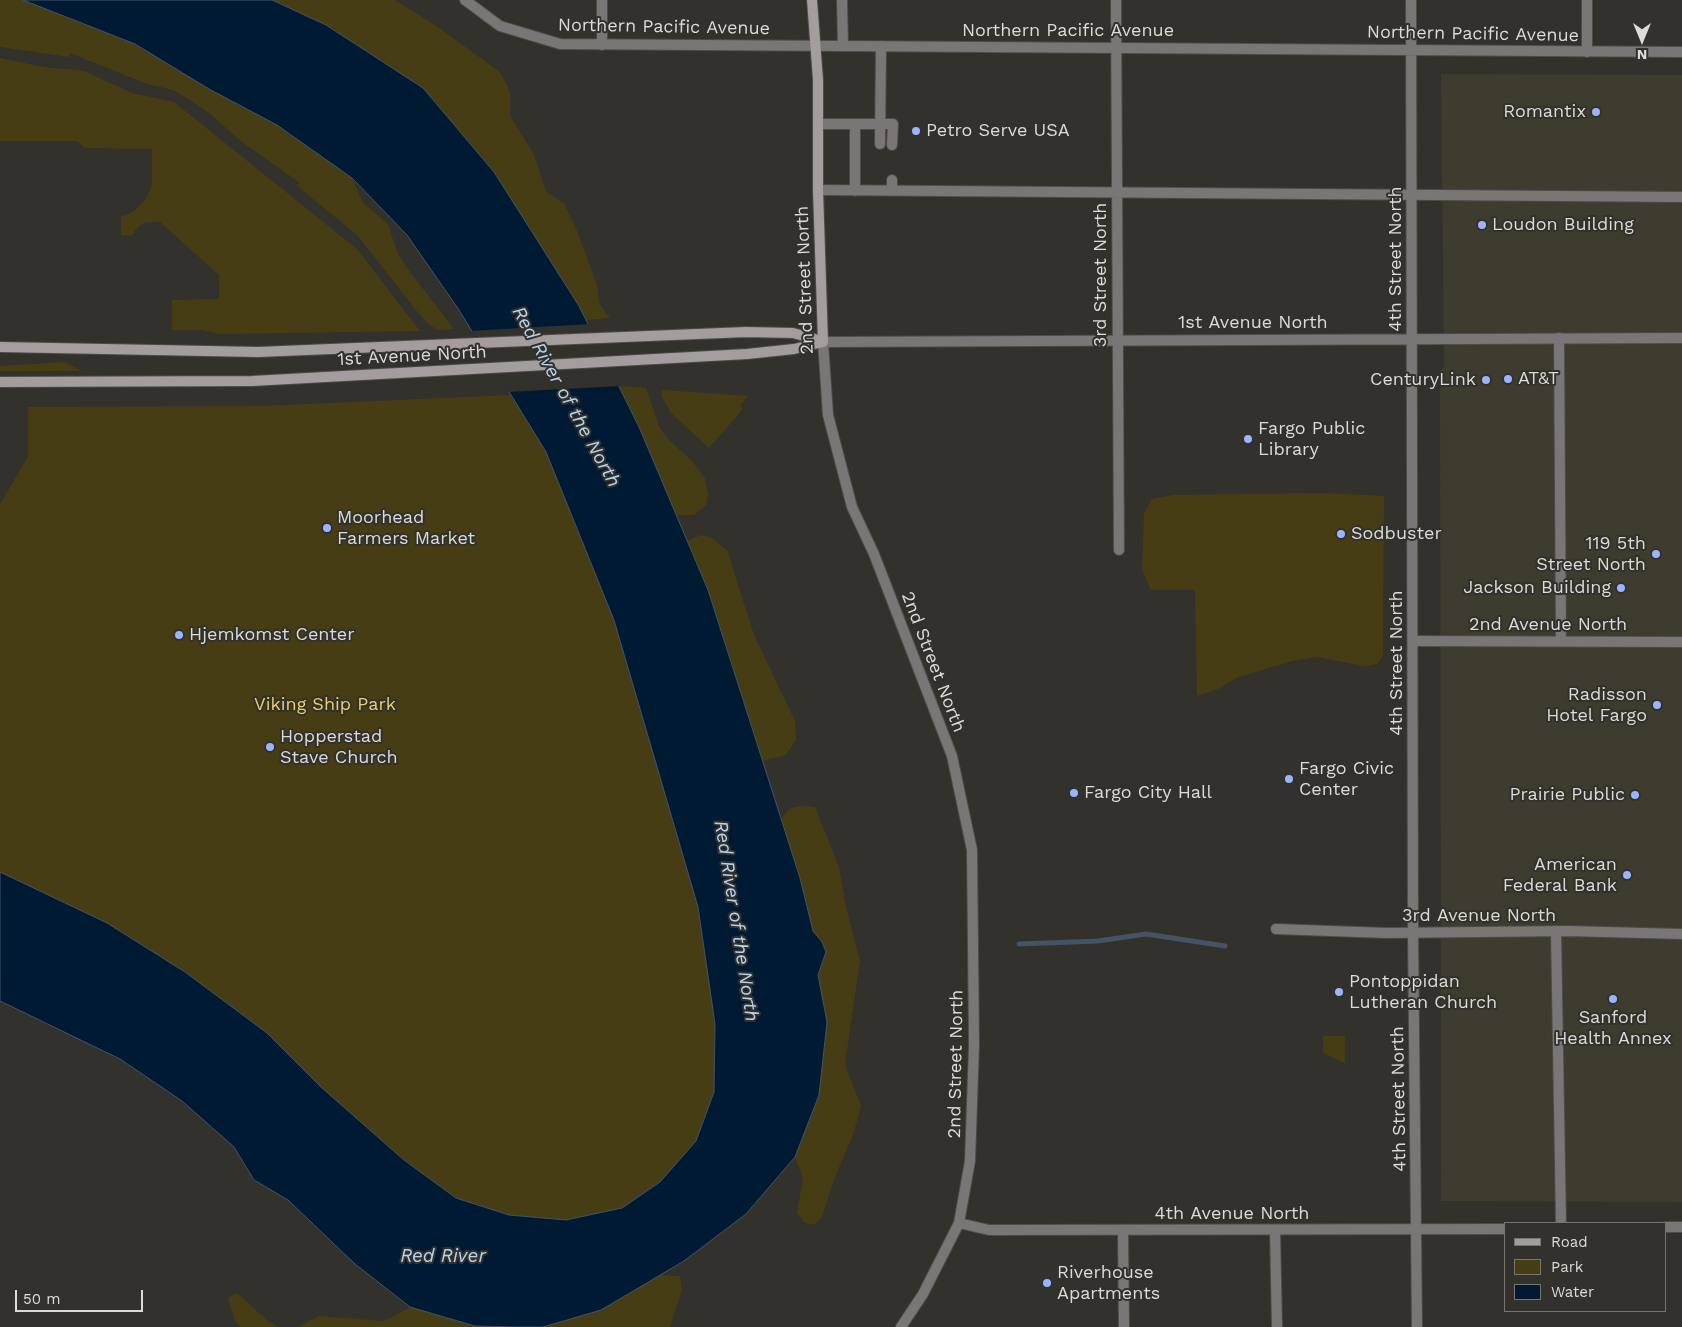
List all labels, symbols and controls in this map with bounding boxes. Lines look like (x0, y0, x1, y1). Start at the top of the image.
street label: Northern Pacific Avenue (558, 14, 770, 40)
north arrow (1617, 15, 1667, 65)
street label: Northern Pacific Avenue (962, 20, 1174, 42)
street label: Northern Pacific Avenue (1367, 21, 1579, 47)
text: N (1637, 47, 1647, 63)
place label: Romantix (1503, 101, 1586, 123)
marker: Romantix (1590, 106, 1602, 118)
place label: Petro Serve USA (926, 120, 1070, 142)
marker: Petro Serve USA (910, 125, 922, 137)
street label: 4th Street North (1385, 186, 1407, 332)
street label: 3rd Street North (1090, 203, 1112, 347)
street label: 2nd Street North (792, 205, 818, 355)
place label: Loudon Building (1492, 214, 1634, 236)
marker: Loudon Building (1476, 219, 1488, 231)
water label: Red River of the North (507, 303, 625, 491)
street label: 1st Avenue North (1178, 312, 1328, 334)
street label: 1st Avenue North (337, 341, 487, 371)
place label: AT&T (1518, 368, 1559, 390)
place label: CenturyLink (1370, 369, 1476, 391)
marker: AT&T (1502, 373, 1514, 385)
marker: CenturyLink (1480, 374, 1492, 386)
place label: Fargo Public Library (1258, 418, 1365, 460)
marker: Fargo Public Library (1242, 433, 1254, 445)
place label: Moorhead Farmers Market (337, 507, 475, 550)
marker: Moorhead Farmers Market (321, 522, 333, 534)
place label: Sodbuster (1351, 523, 1442, 545)
marker: Sodbuster (1335, 528, 1347, 540)
place label: 119 5th Street North (1536, 533, 1646, 576)
marker: 119 5th Street North (1650, 548, 1662, 560)
place label: Jackson Building (1463, 577, 1611, 599)
marker: Jackson Building (1615, 582, 1627, 594)
street label: 2nd Street North (896, 589, 970, 735)
street label: 4th Street North (1386, 590, 1408, 736)
street label: 2nd Avenue North (1469, 614, 1627, 636)
place label: Hjemkomst Center (189, 624, 355, 646)
marker: Hjemkomst Center (173, 629, 185, 641)
place label: Radisson Hotel Fargo (1546, 684, 1647, 726)
park label: Viking Ship Park (254, 694, 396, 716)
marker: Radisson Hotel Fargo (1651, 699, 1663, 711)
place label: Hopperstad Stave Church (280, 726, 398, 769)
marker: Hopperstad Stave Church (264, 741, 276, 753)
place label: Fargo Civic Center (1299, 758, 1394, 801)
marker: Fargo Civic Center (1283, 773, 1295, 785)
place label: Fargo City Hall (1084, 782, 1212, 804)
place label: Prairie Public (1510, 784, 1625, 806)
marker: Fargo City Hall (1068, 787, 1080, 799)
marker: Prairie Public (1629, 789, 1641, 801)
water label: Red River of the North (709, 819, 763, 1023)
place label: American Federal Bank (1503, 854, 1617, 896)
marker: American Federal Bank (1621, 869, 1633, 881)
street label: 3rd Avenue North (1402, 905, 1556, 927)
place label: Pontoppidan Lutheran Church (1349, 971, 1497, 1014)
marker: Pontoppidan Lutheran Church (1333, 986, 1345, 998)
street label: 2nd Street North (944, 989, 968, 1139)
marker: Sanford Health Annex (1607, 993, 1619, 1005)
place label: Sanford Health Annex (1554, 1007, 1672, 1050)
street label: 4th Street North (1387, 1026, 1411, 1172)
street label: 4th Avenue North (1155, 1203, 1309, 1225)
legend (1504, 1222, 1667, 1312)
text: Road (1551, 1233, 1588, 1251)
water label: Red River (400, 1245, 486, 1267)
text: Park (1551, 1258, 1583, 1276)
place label: Riverhouse Apartments (1057, 1262, 1160, 1304)
marker: Riverhouse Apartments (1041, 1277, 1053, 1289)
scale bar (18, 1280, 145, 1312)
text: Water (1551, 1283, 1594, 1301)
text: 50 m (23, 1290, 60, 1308)

